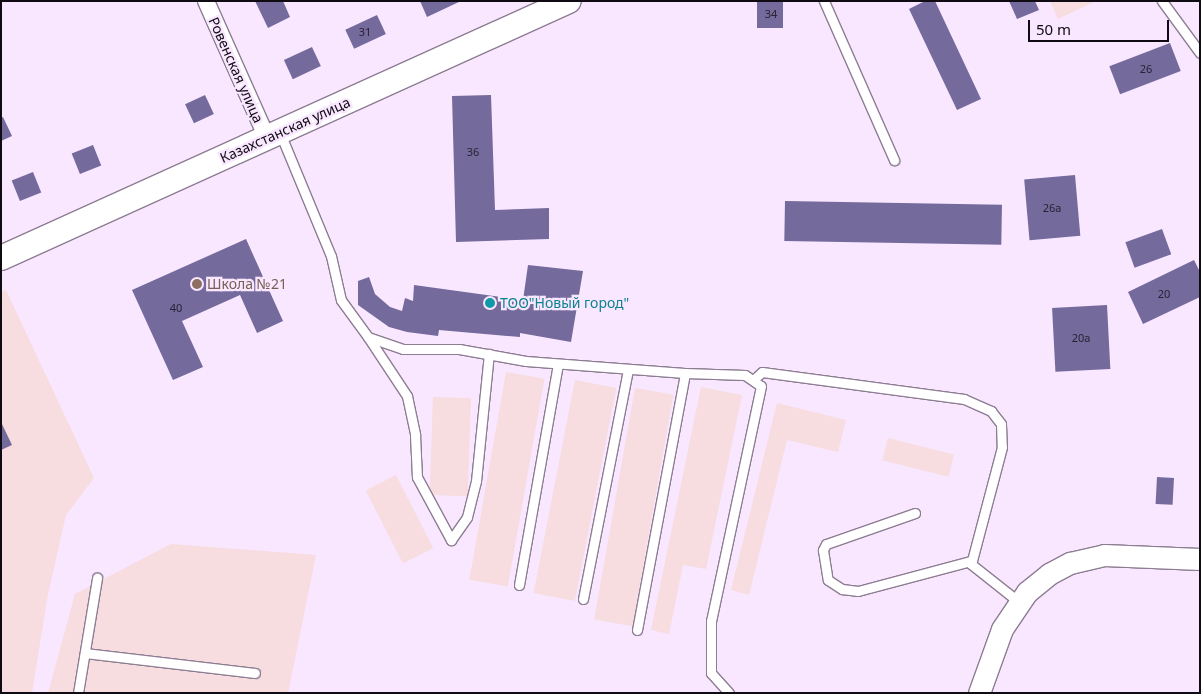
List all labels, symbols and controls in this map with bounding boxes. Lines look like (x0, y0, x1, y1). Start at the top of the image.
house number: 34 (765, 7, 777, 21)
scale bar (1031, 10, 1172, 42)
street label: Ровенская улица (205, 14, 267, 126)
text: 50 m (1036, 19, 1071, 39)
house number: 31 (359, 25, 371, 39)
house number: 26 (1140, 62, 1152, 76)
street label: Казахстанская улица (217, 94, 353, 166)
house number: 36 (467, 145, 479, 159)
house number: 26а (1043, 201, 1061, 215)
place label: Школа №21 (207, 276, 287, 292)
marker: Школа №21 (191, 278, 203, 290)
house number: 20 (1158, 287, 1170, 301)
place label: ТОО"Новый город" (500, 295, 629, 311)
marker: ТОО"Новый город" (484, 297, 496, 309)
house number: 40 (170, 301, 182, 315)
house number: 20а (1072, 331, 1090, 345)

